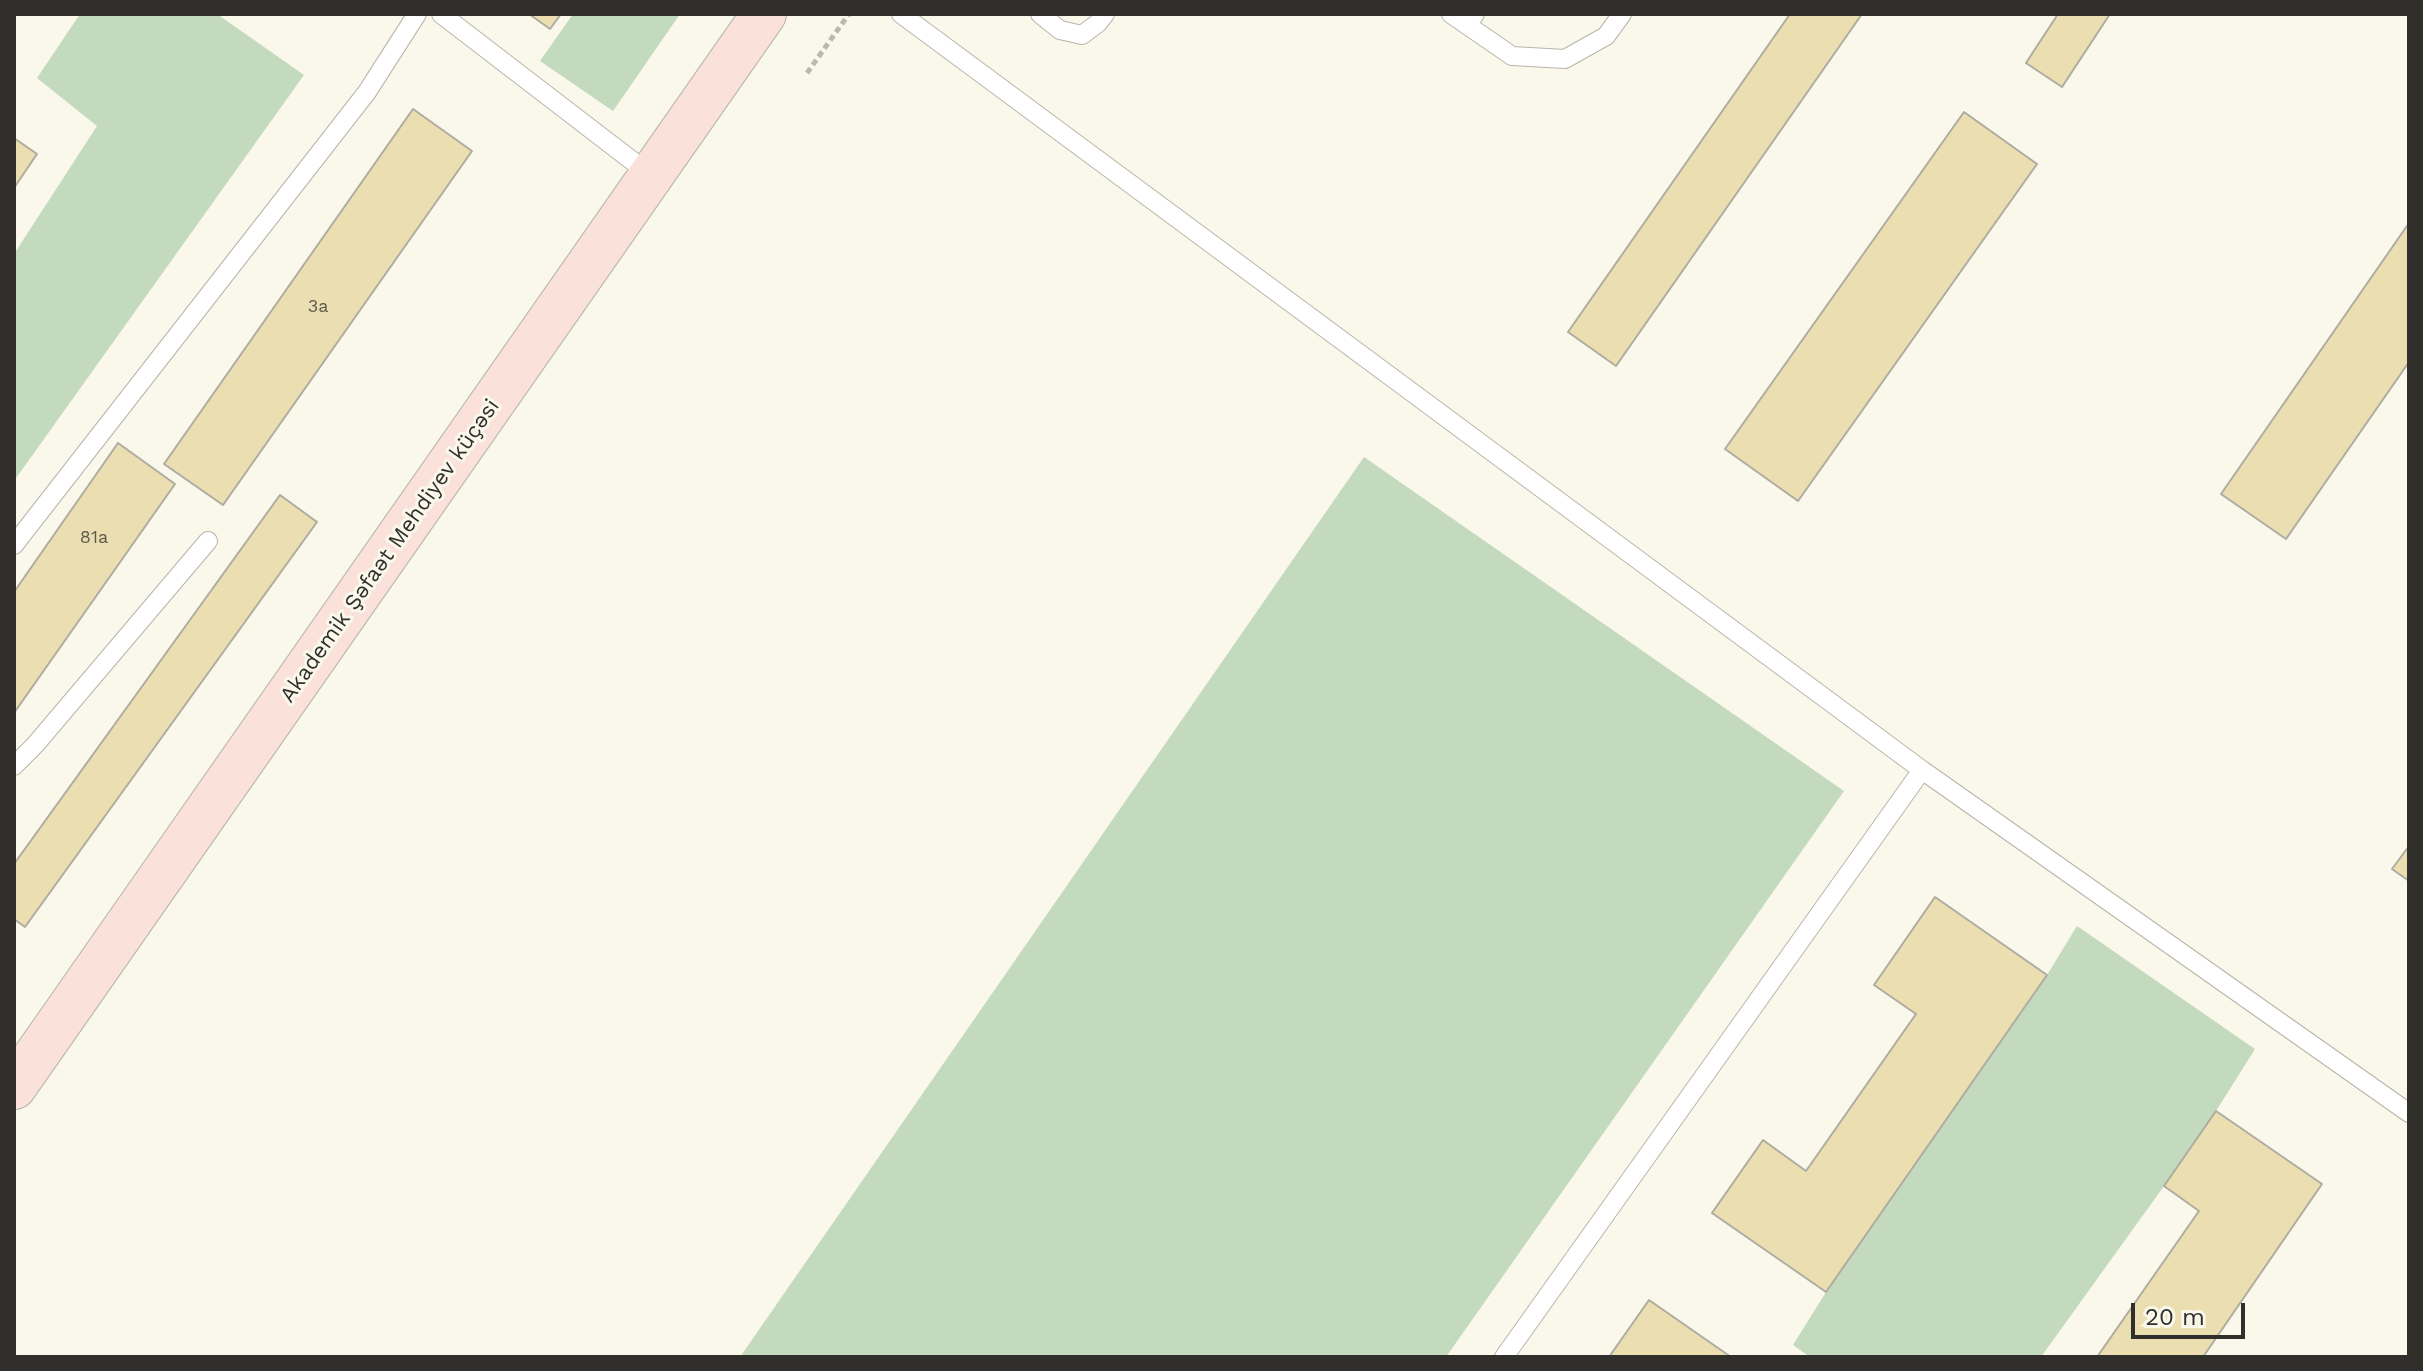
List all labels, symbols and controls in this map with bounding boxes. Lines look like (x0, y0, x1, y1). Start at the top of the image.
house number: 3a (308, 296, 328, 318)
street label: Akademik Şəfaət Mehdiyev küçəsi (275, 394, 505, 708)
house number: 81a (80, 527, 108, 549)
scale bar (2135, 1287, 2249, 1337)
text: 20 m (2145, 1303, 2205, 1331)

